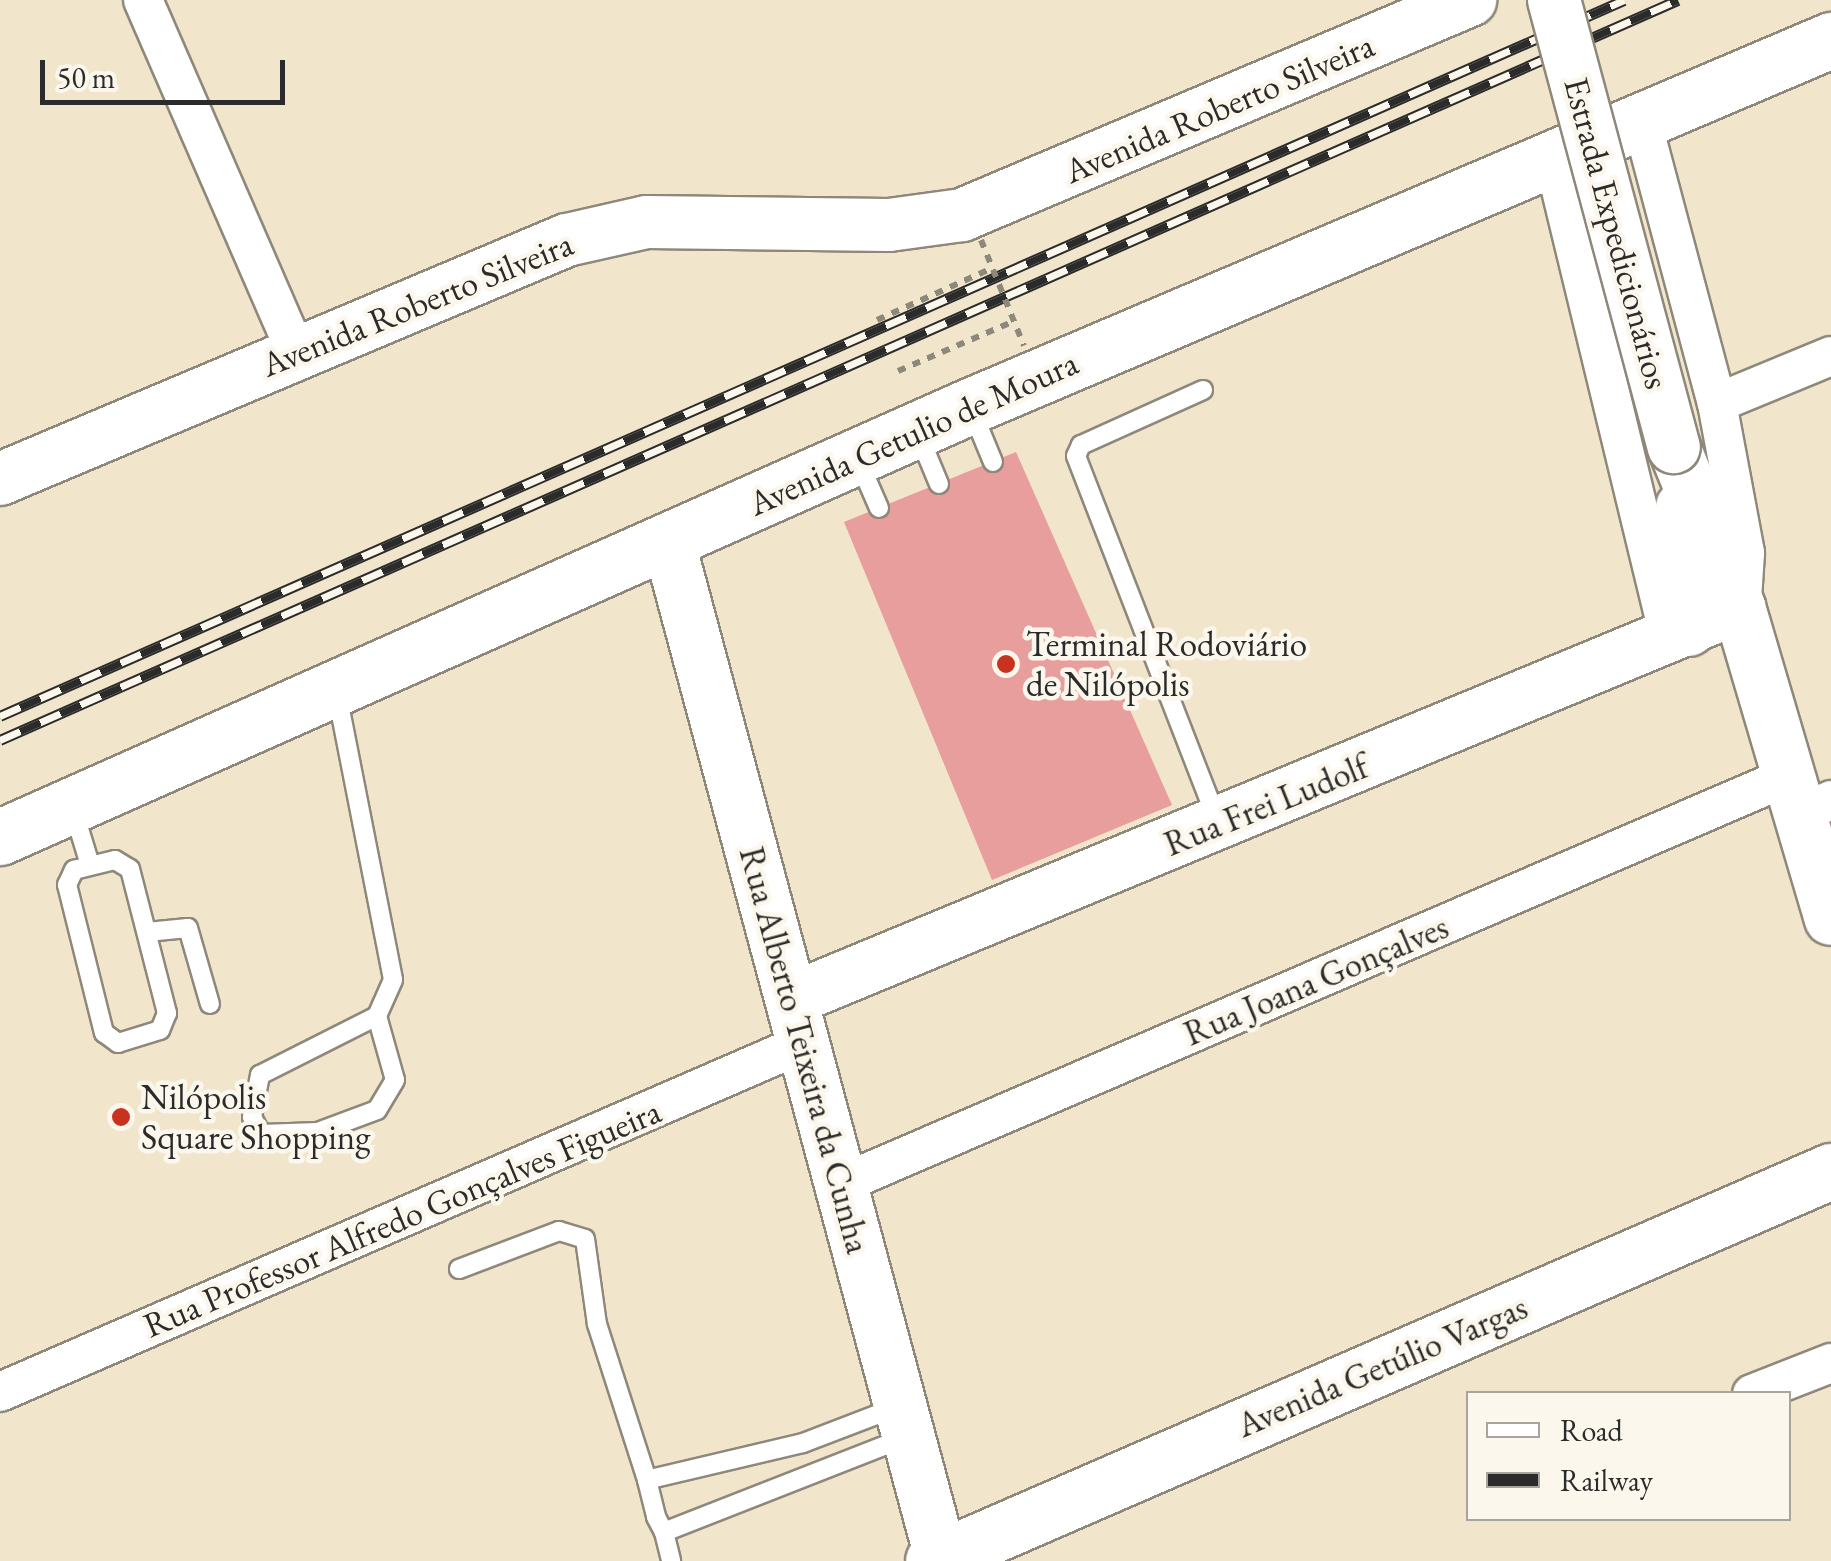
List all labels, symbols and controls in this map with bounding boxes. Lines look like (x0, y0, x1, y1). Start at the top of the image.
street label: Avenida Roberto Silveira (1058, 24, 1380, 192)
scale bar (45, 40, 290, 102)
text: 50 m (57, 58, 115, 97)
street label: Estrada Expedicionários (1555, 73, 1679, 393)
street label: Avenida Roberto Silveira (255, 222, 579, 386)
street label: Avenida Getulio de Moura (742, 341, 1084, 525)
place label: Terminal Rodoviário de Nilópolis (1026, 623, 1307, 705)
marker: Terminal Rodoviário de Nilópolis (995, 653, 1017, 675)
street label: Rua Frei Ludolf (1158, 745, 1374, 865)
street label: Rua Alberto Teixeira da Cunha (730, 842, 880, 1258)
street label: Rua Joana Gonçalves (1177, 905, 1455, 1055)
place label: Nilópolis Square Shopping (141, 1076, 371, 1158)
street label: Rua Professor Alfredo Gonçalves Figueira (137, 1090, 667, 1346)
marker: Nilópolis Square Shopping (110, 1106, 132, 1128)
street label: Avenida Getúlio Vargas (1230, 1286, 1534, 1446)
legend (1466, 1391, 1791, 1521)
text: Road (1560, 1411, 1623, 1450)
text: Railway (1560, 1461, 1653, 1500)

